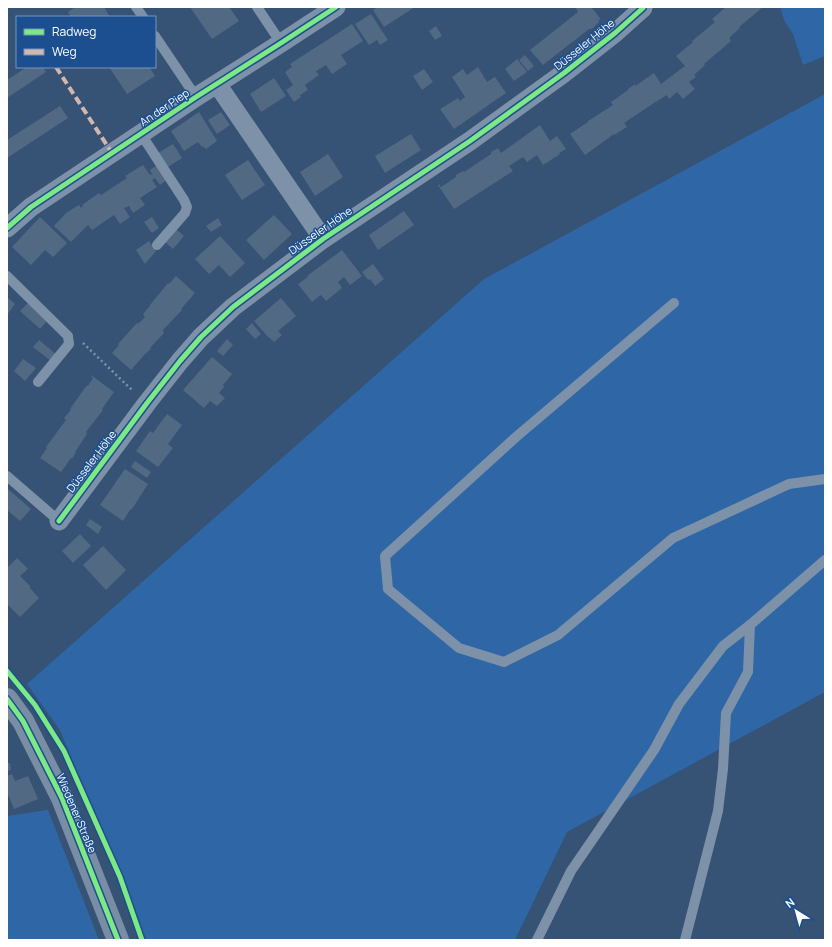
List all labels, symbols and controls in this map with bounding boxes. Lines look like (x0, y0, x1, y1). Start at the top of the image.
street label: Düsseler Höhe (550, 15, 618, 73)
legend (16, 16, 156, 68)
text: Radweg (52, 23, 96, 40)
text: Weg (52, 43, 77, 60)
street label: An der Piep (136, 85, 192, 129)
street label: Düsseler Höhe (285, 202, 355, 257)
street label: Düsseler Höhe (63, 426, 120, 495)
street label: Wiedener Straße (53, 771, 101, 856)
north arrow (776, 891, 816, 931)
text: N (782, 894, 797, 911)

